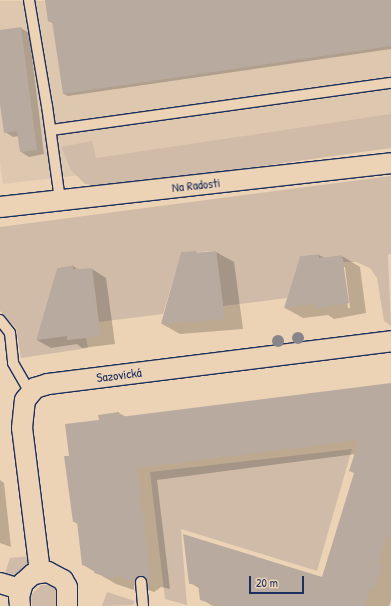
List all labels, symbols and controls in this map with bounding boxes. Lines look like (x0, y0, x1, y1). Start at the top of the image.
street label: Na Radosti (171, 175, 221, 195)
street label: Sazovická (95, 364, 143, 386)
scale bar (251, 568, 306, 594)
text: 20 m (256, 574, 278, 591)

